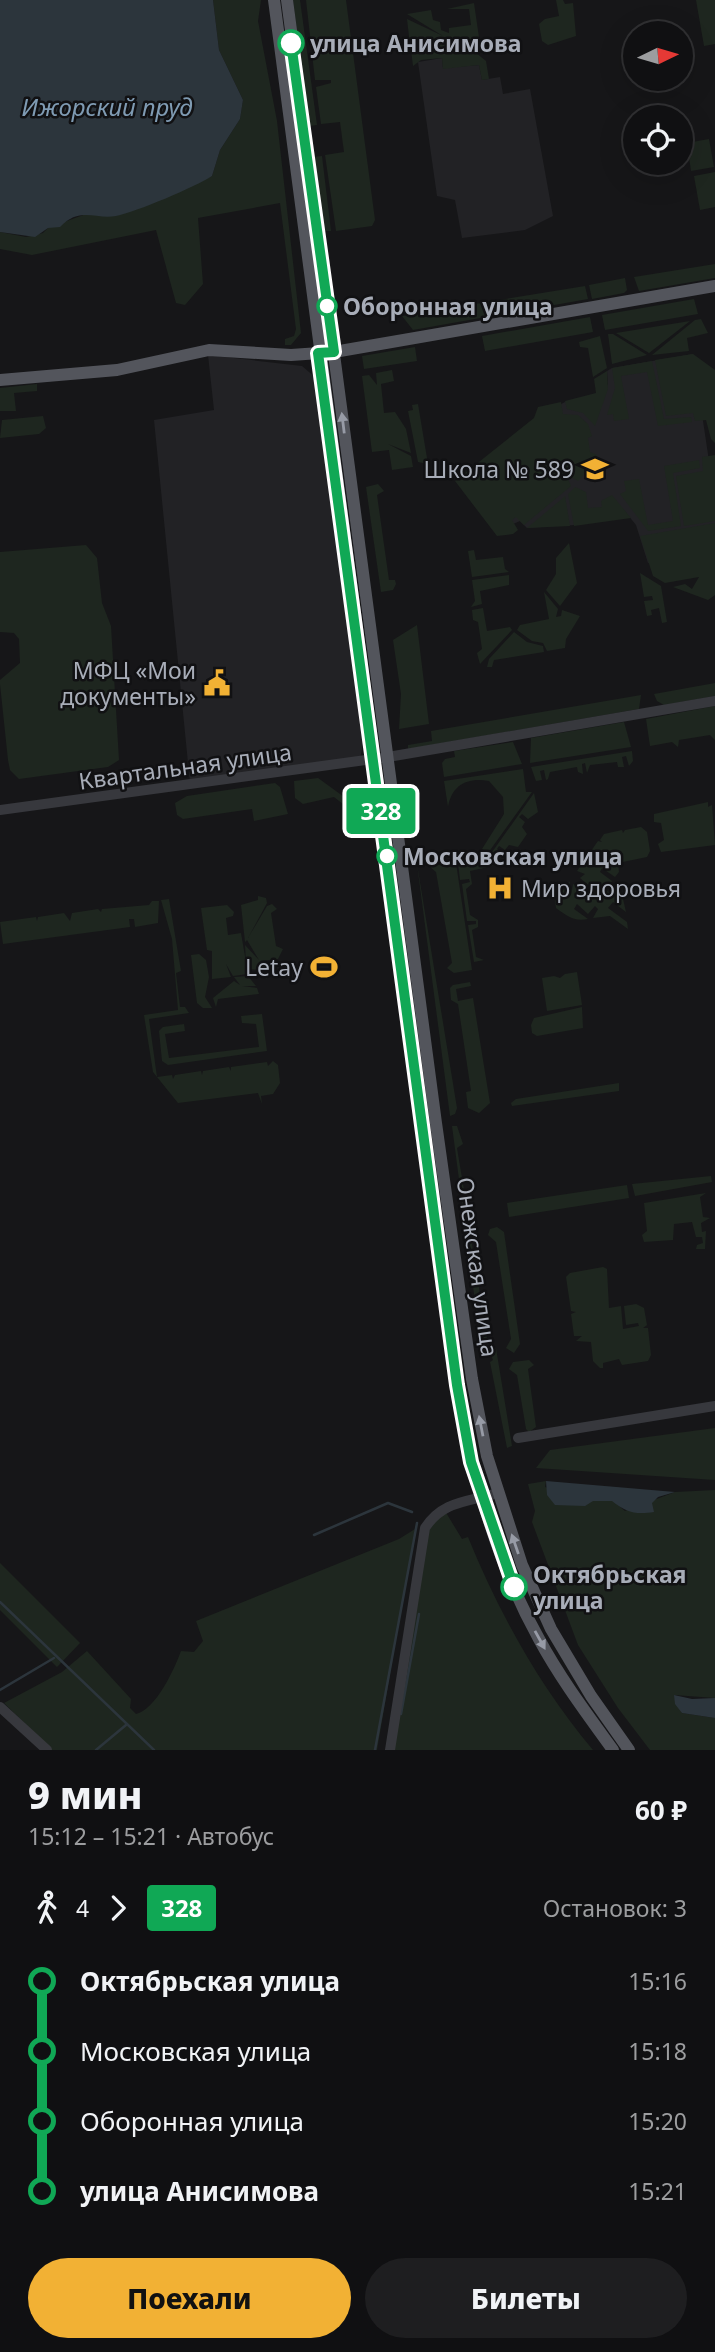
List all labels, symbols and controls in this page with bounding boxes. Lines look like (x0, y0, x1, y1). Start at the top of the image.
north arrow (623, 21, 693, 91)
map controls (623, 21, 693, 175)
place label: улица Анисимова (309, 27, 521, 59)
marker: улица Анисимова (278, 30, 304, 56)
water label: Ижорский пруд (21, 90, 193, 123)
button: locate (623, 105, 693, 175)
place label: Оборонная улица (343, 290, 553, 322)
marker: Оборонная улица (317, 296, 337, 316)
one-way arrow (338, 412, 349, 434)
place label: Школа № 589 (424, 453, 574, 485)
school or university icon: Школа № 589 (580, 454, 610, 484)
place label: МФЦ «Мои документы» (60, 654, 196, 712)
public building icon: МФЦ «Мои документы» (202, 668, 232, 698)
street label: Квартальная улица (76, 735, 294, 797)
line badge: 328 (341, 788, 421, 834)
text: 328 (360, 794, 402, 827)
place label: Московская улица (403, 840, 623, 872)
marker: Московская улица (377, 846, 397, 866)
place label: Мир здоровья (521, 872, 681, 904)
hospital icon: Мир здоровья (485, 873, 515, 903)
place label: Letay (245, 951, 303, 983)
sports icon: Letay (309, 952, 339, 982)
street label: Онежская улица (450, 1175, 506, 1359)
one-way arrow (475, 1415, 486, 1437)
one-way arrow (509, 1533, 520, 1554)
place label: Октябрьская улица (532, 1558, 687, 1616)
marker: Октябрьская улица (501, 1574, 527, 1600)
one-way arrow (534, 1631, 546, 1650)
text: 9 мин (28, 1768, 143, 1820)
text: 60 ₽ (635, 1792, 687, 1828)
text: 15:12 – 15:21 · Автобус (28, 1820, 274, 1852)
icon: walk (28, 1889, 66, 1927)
icon: forward (99, 1889, 137, 1927)
text: 328 (161, 1891, 202, 1924)
text: 4 (76, 1892, 89, 1924)
text: Остановок: 3 (543, 1892, 687, 1924)
text: Октябрьская улица (80, 1963, 340, 1999)
text: 15:16 (628, 1965, 687, 1997)
text: Московская улица (80, 2033, 311, 2069)
text: 15:18 (628, 2035, 687, 2067)
text: Оборонная улица (80, 2103, 304, 2139)
text: 15:20 (628, 2105, 687, 2137)
text: улица Анисимова (80, 2173, 319, 2209)
text: 15:21 (628, 2175, 687, 2207)
button: Поехали (28, 2258, 351, 2338)
button: Билеты (365, 2258, 687, 2338)

